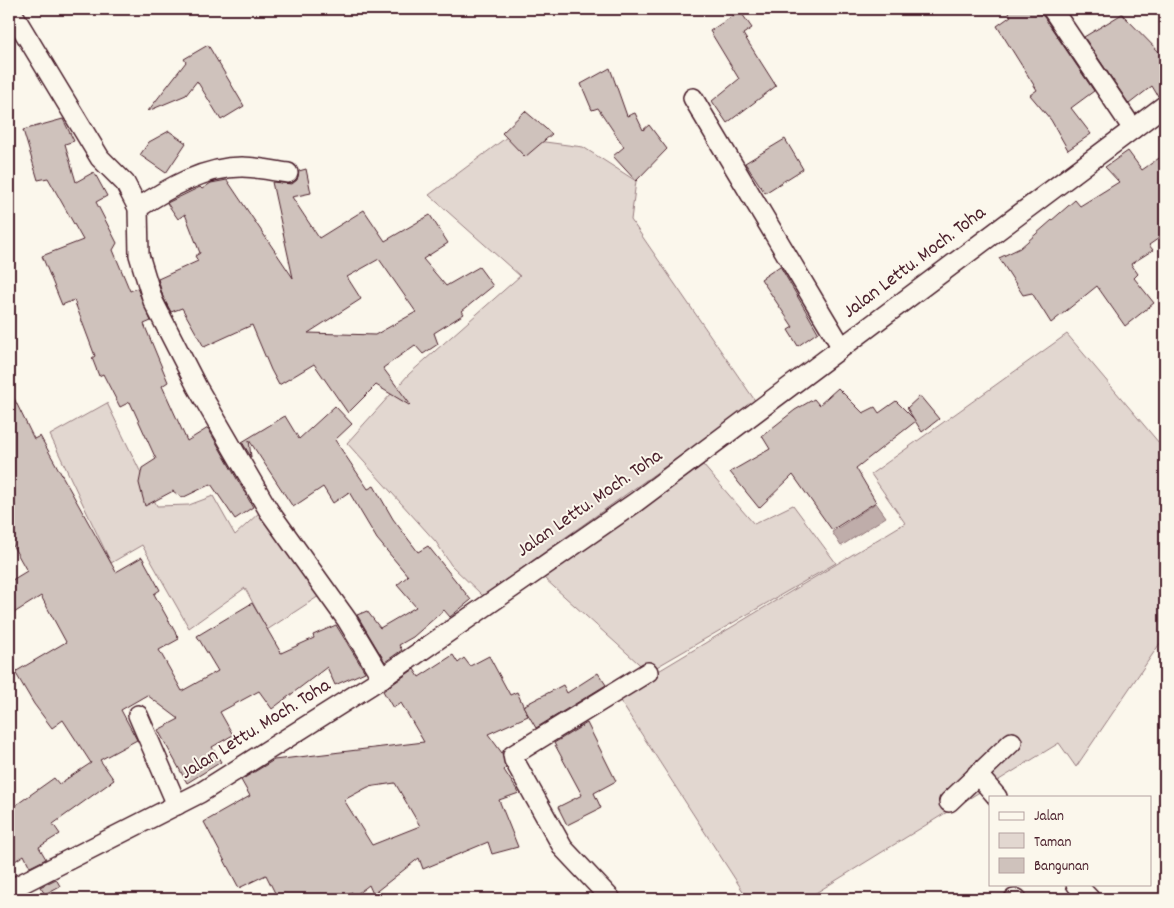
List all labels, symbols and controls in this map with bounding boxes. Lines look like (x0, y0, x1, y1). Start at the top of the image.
street label: Jalan Lettu. Moch. Toha (838, 200, 993, 326)
street label: Jalan Lettu. Moch. Toha (511, 443, 669, 565)
street label: Jalan Lettu. Moch. Toha (176, 672, 337, 788)
legend (989, 796, 1152, 886)
text: Jalan (1034, 806, 1064, 828)
text: Taman (1034, 832, 1071, 854)
text: Bangunan (1034, 856, 1089, 878)

